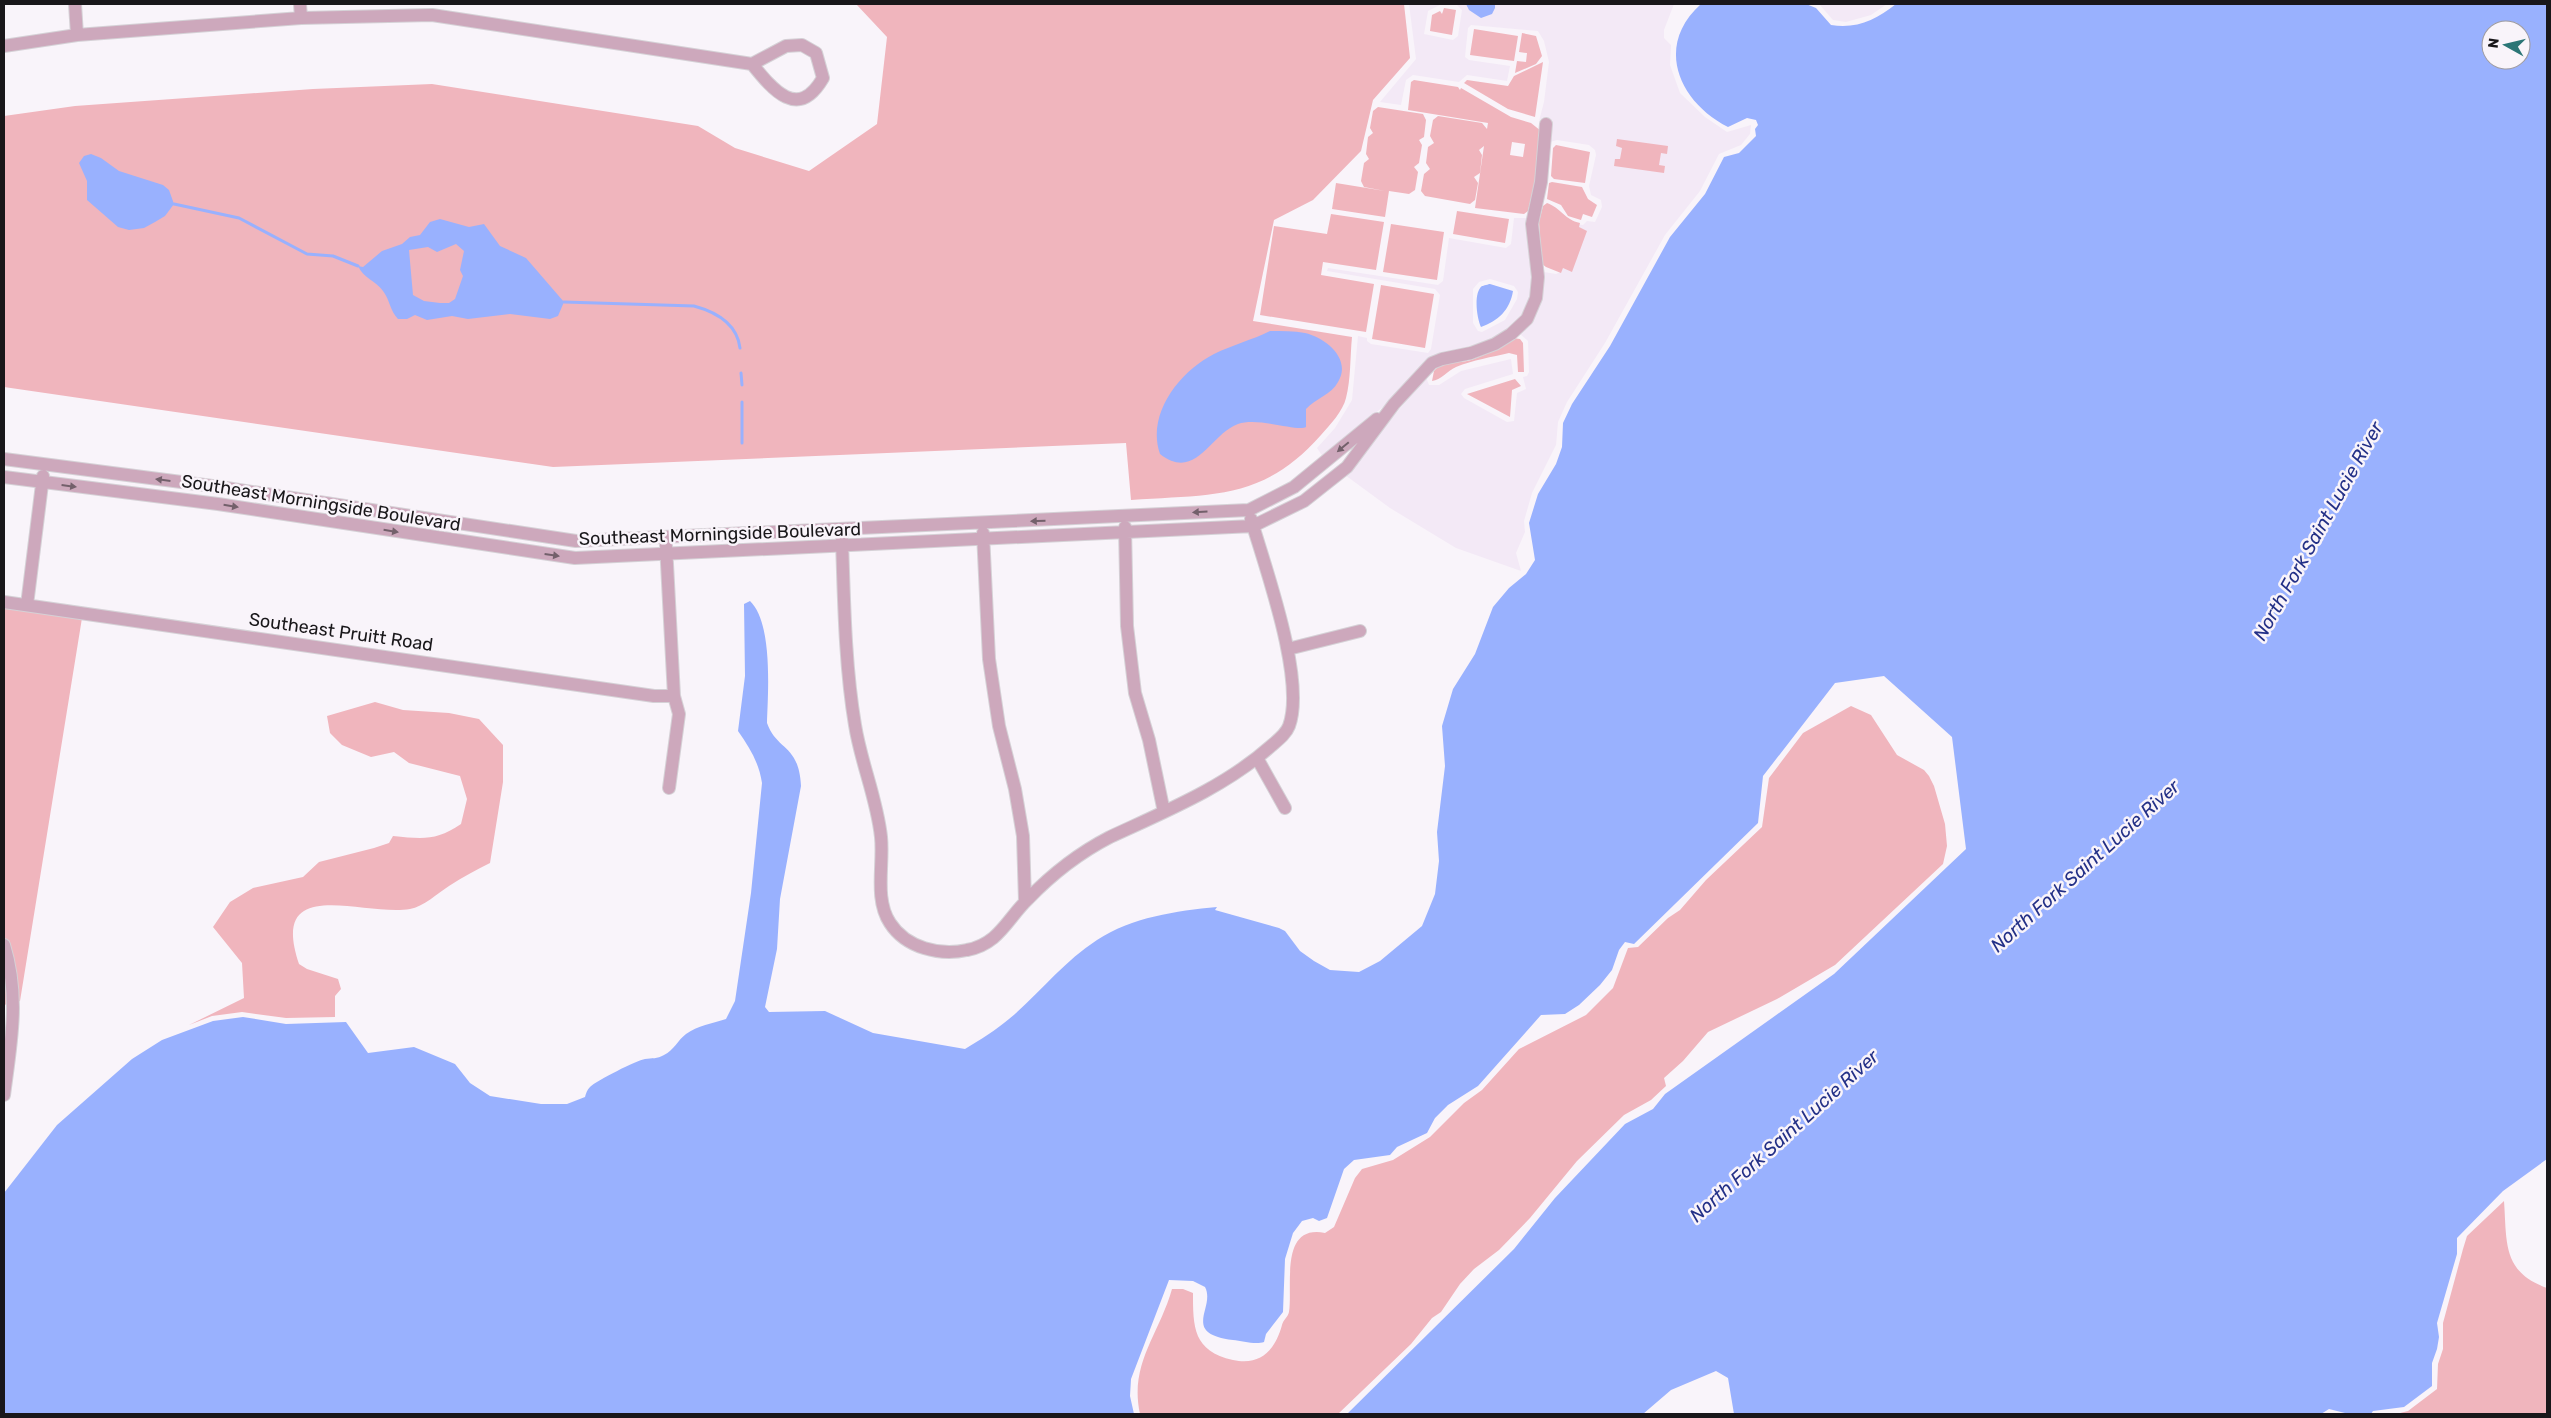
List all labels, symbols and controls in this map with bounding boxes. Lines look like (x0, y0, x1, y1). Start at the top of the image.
north arrow (2481, 20, 2531, 70)
text: N (2485, 37, 2503, 49)
water label: North Fork Saint Lucie River (2248, 417, 2388, 644)
one-way arrow (1338, 441, 1350, 453)
street label: Southeast Morningside Boulevard (180, 470, 462, 536)
one-way arrow (155, 476, 171, 484)
one-way arrow (62, 482, 78, 490)
one-way arrow (223, 502, 239, 510)
one-way arrow (1192, 509, 1208, 517)
one-way arrow (1030, 517, 1046, 525)
street label: Southeast Morningside Boulevard (579, 518, 861, 550)
one-way arrow (384, 527, 400, 535)
one-way arrow (544, 551, 560, 559)
street label: Southeast Pruitt Road (248, 608, 434, 656)
water label: North Fork Saint Lucie River (1986, 774, 2185, 957)
water label: North Fork Saint Lucie River (1685, 1044, 1884, 1227)

